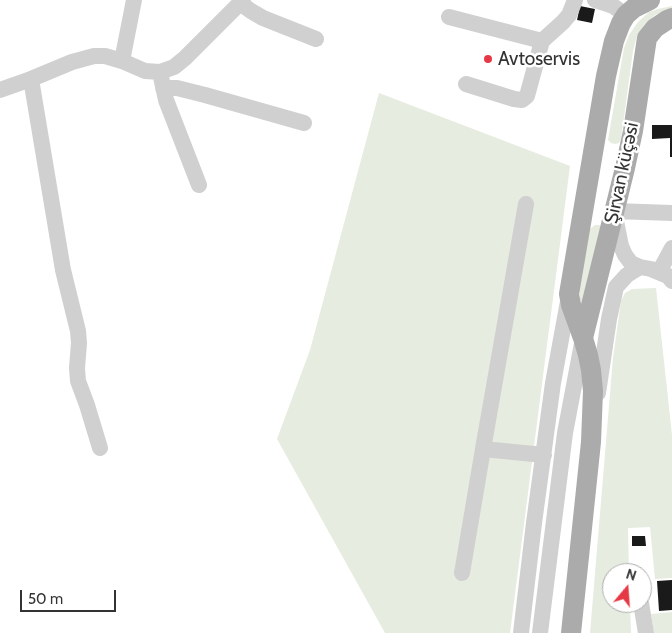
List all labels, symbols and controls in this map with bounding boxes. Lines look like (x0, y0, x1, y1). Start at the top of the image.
place label: Avtoservis (498, 48, 580, 70)
marker: Avtoservis (482, 53, 494, 65)
street label: Şirvan küçəsi (600, 120, 644, 226)
north arrow (602, 563, 652, 613)
text: N (624, 565, 639, 585)
scale bar (22, 580, 119, 612)
text: 50 m (28, 590, 63, 608)

